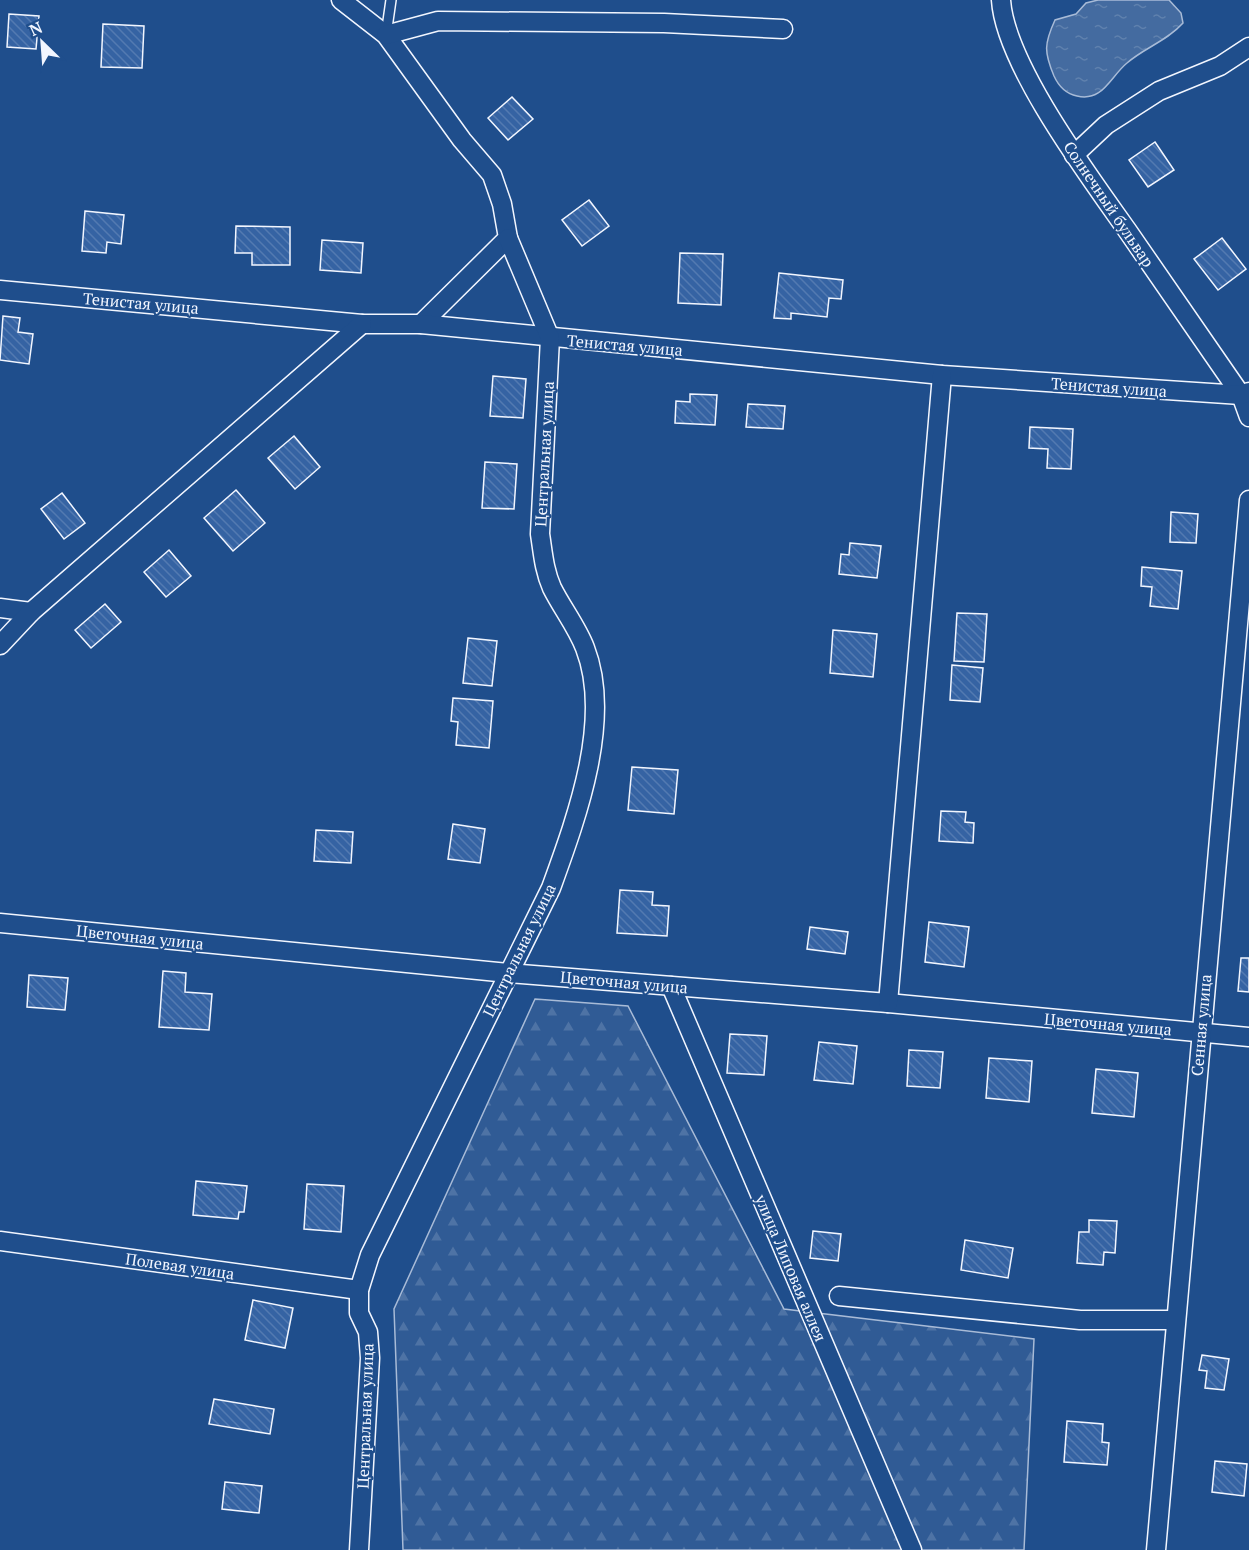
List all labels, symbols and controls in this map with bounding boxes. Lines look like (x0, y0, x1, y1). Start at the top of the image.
north arrow (12, 12, 72, 72)
text: N (26, 16, 46, 41)
street label: Солнечный бульвар (1059, 137, 1159, 271)
street label: Тенистая улица (82, 287, 200, 319)
street label: Тенистая улица (566, 329, 684, 361)
street label: Тенистая улица (1050, 372, 1168, 402)
street label: Центральная улица (529, 381, 559, 527)
street label: Центральная улица (477, 880, 561, 1020)
street label: Цветочная улица (75, 919, 205, 955)
street label: Цветочная улица (559, 965, 689, 999)
street label: Сенная улица (1186, 973, 1216, 1077)
street label: Цветочная улица (1043, 1007, 1173, 1041)
street label: улица Липовая аллея (750, 1190, 832, 1345)
street label: Полевая улица (124, 1247, 236, 1285)
street label: Центральная улица (351, 1343, 379, 1489)

